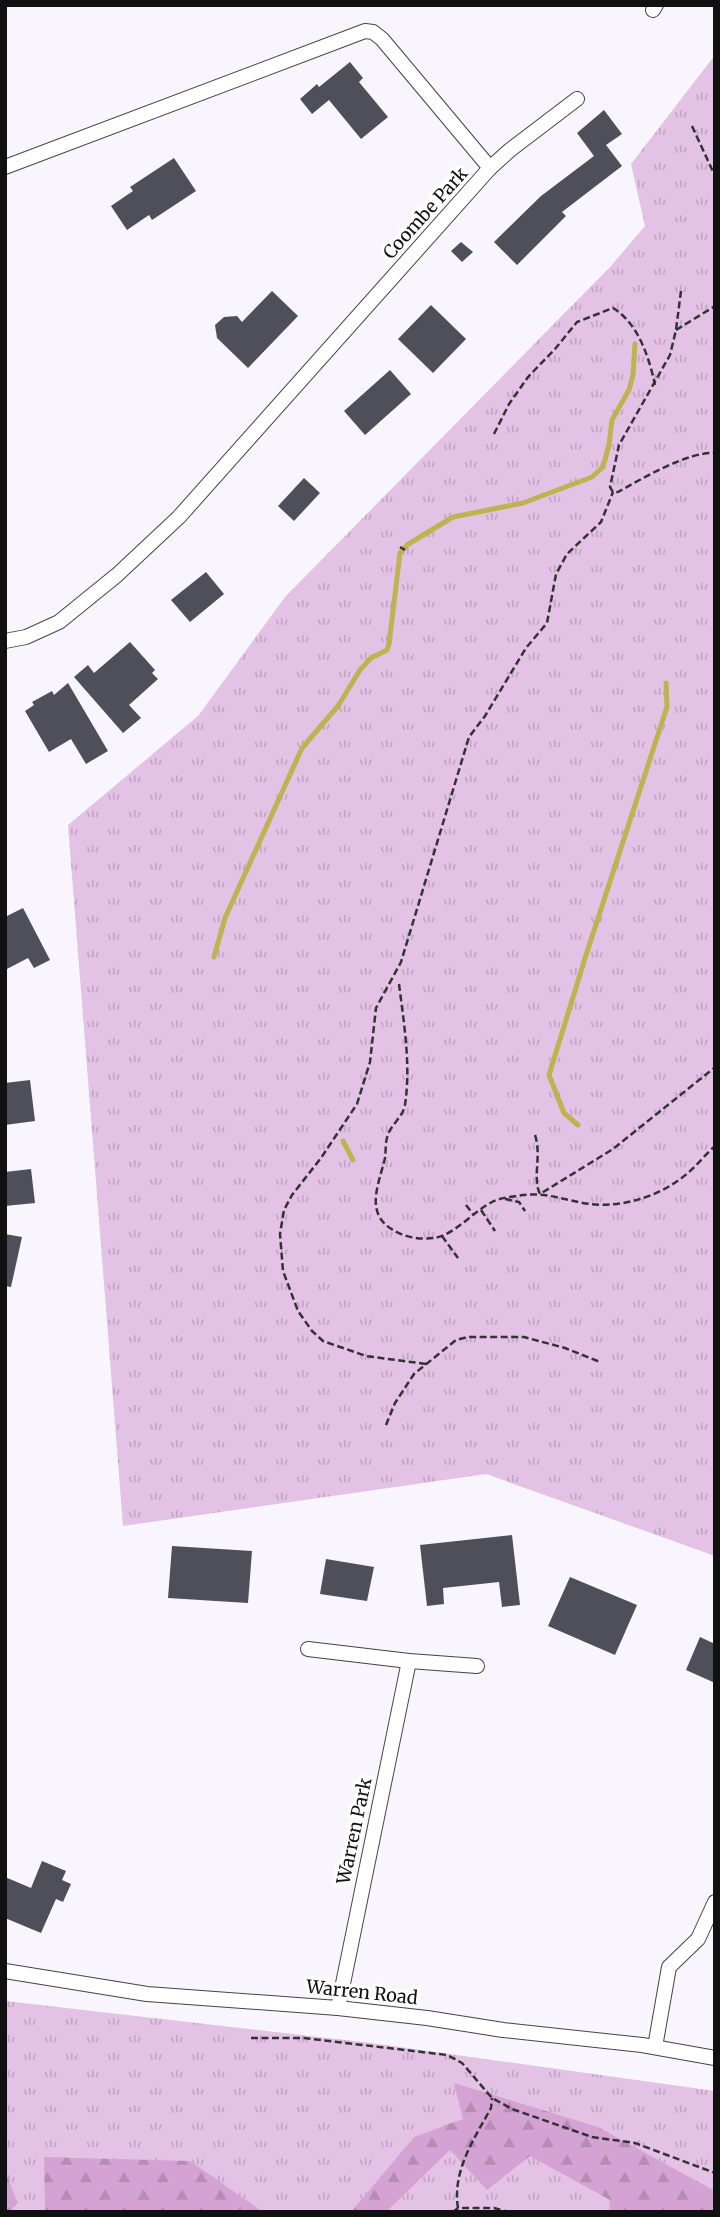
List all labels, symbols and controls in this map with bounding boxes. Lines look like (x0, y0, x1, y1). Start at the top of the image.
street label: Coombe Park (378, 162, 473, 264)
street label: Warren Park (331, 1775, 377, 1887)
street label: Warren Road (304, 1975, 419, 2009)

